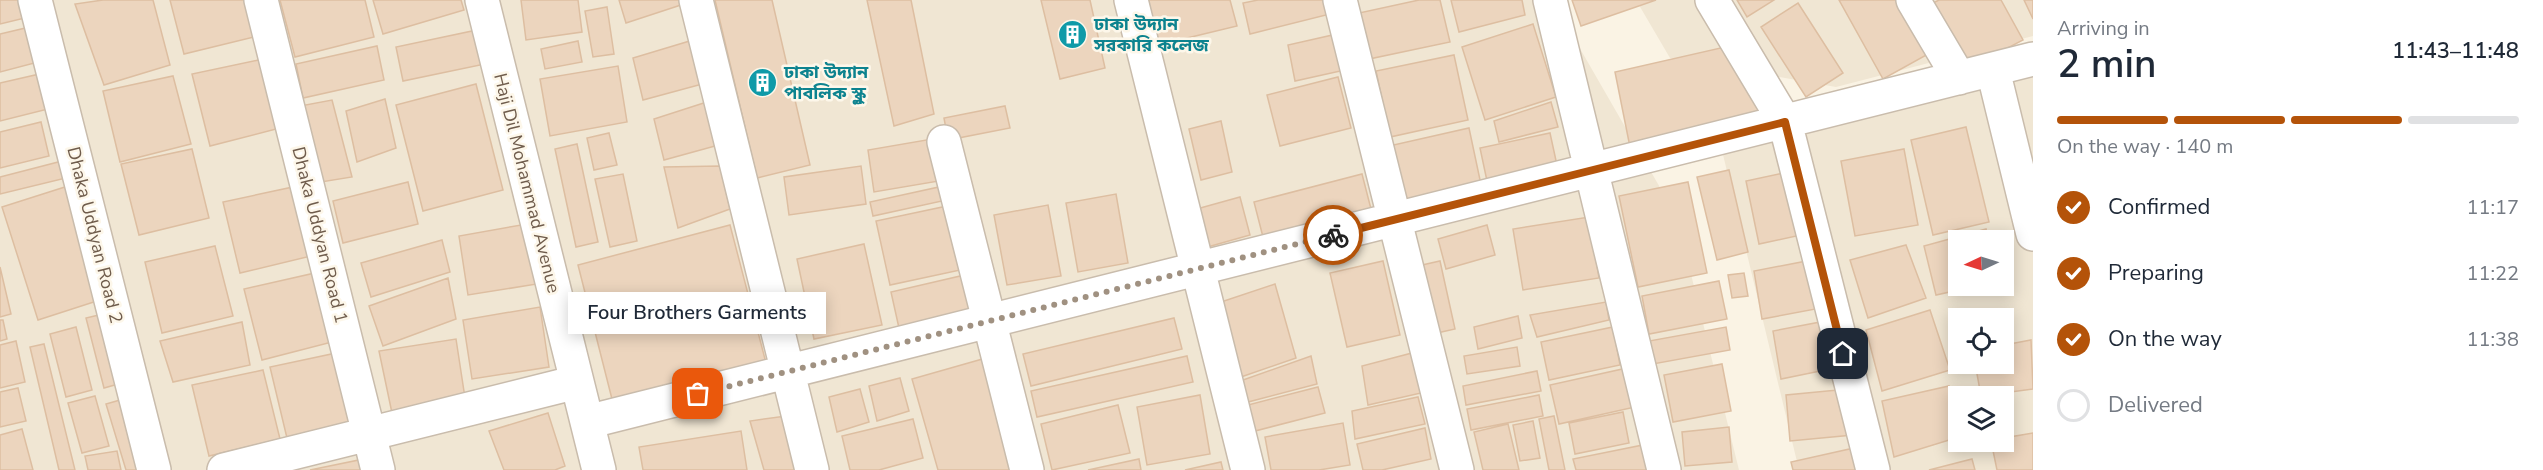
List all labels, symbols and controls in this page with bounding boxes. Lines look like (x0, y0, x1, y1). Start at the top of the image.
place label: ঢাকা উদ্যান সরকারি কলেজ (1093, 12, 1209, 57)
text: Arriving in (2057, 15, 2150, 42)
building icon: ঢাকা উদ্যান সরকারি কলেজ (1057, 18, 1089, 50)
text: 11:43–11:48 (2392, 36, 2519, 66)
text: 2 min (2057, 38, 2156, 91)
place label: ঢাকা উদ্যান পাবলিক স্কুল (783, 60, 869, 105)
building icon: ঢাকা উদ্যান পাবলিক স্কুল (747, 66, 779, 98)
street label: Haji Dil Mohammad Avenue (488, 71, 566, 295)
text: On the way · 140 m (2057, 133, 2233, 160)
street label: Dhaka Uddyan Road 2 (61, 144, 129, 326)
street label: Dhaka Uddyan Road 1 (286, 144, 354, 326)
icon: check (2057, 191, 2090, 224)
text: Confirmed (2108, 192, 2210, 222)
text: 11:17 (2466, 194, 2519, 221)
courier (1303, 205, 1363, 265)
icon: bike (1317, 219, 1350, 252)
north arrow (1948, 230, 2014, 296)
map controls (1948, 230, 2014, 452)
icon: check (2057, 257, 2090, 290)
text: Preparing (2108, 258, 2204, 288)
text: 11:22 (2466, 260, 2519, 287)
callout: Four Brothers Garments (569, 292, 827, 334)
text: Four Brothers Garments (587, 299, 807, 326)
button: locate (1948, 308, 2014, 374)
icon: check (2057, 323, 2090, 356)
text: On the way (2108, 324, 2222, 354)
text: 11:38 (2466, 326, 2519, 353)
pin (1817, 328, 1868, 379)
icon: home (1826, 337, 1859, 370)
pin (672, 368, 723, 419)
icon: bag (681, 377, 714, 410)
button: layers (1948, 386, 2014, 452)
text: Delivered (2108, 390, 2203, 420)

